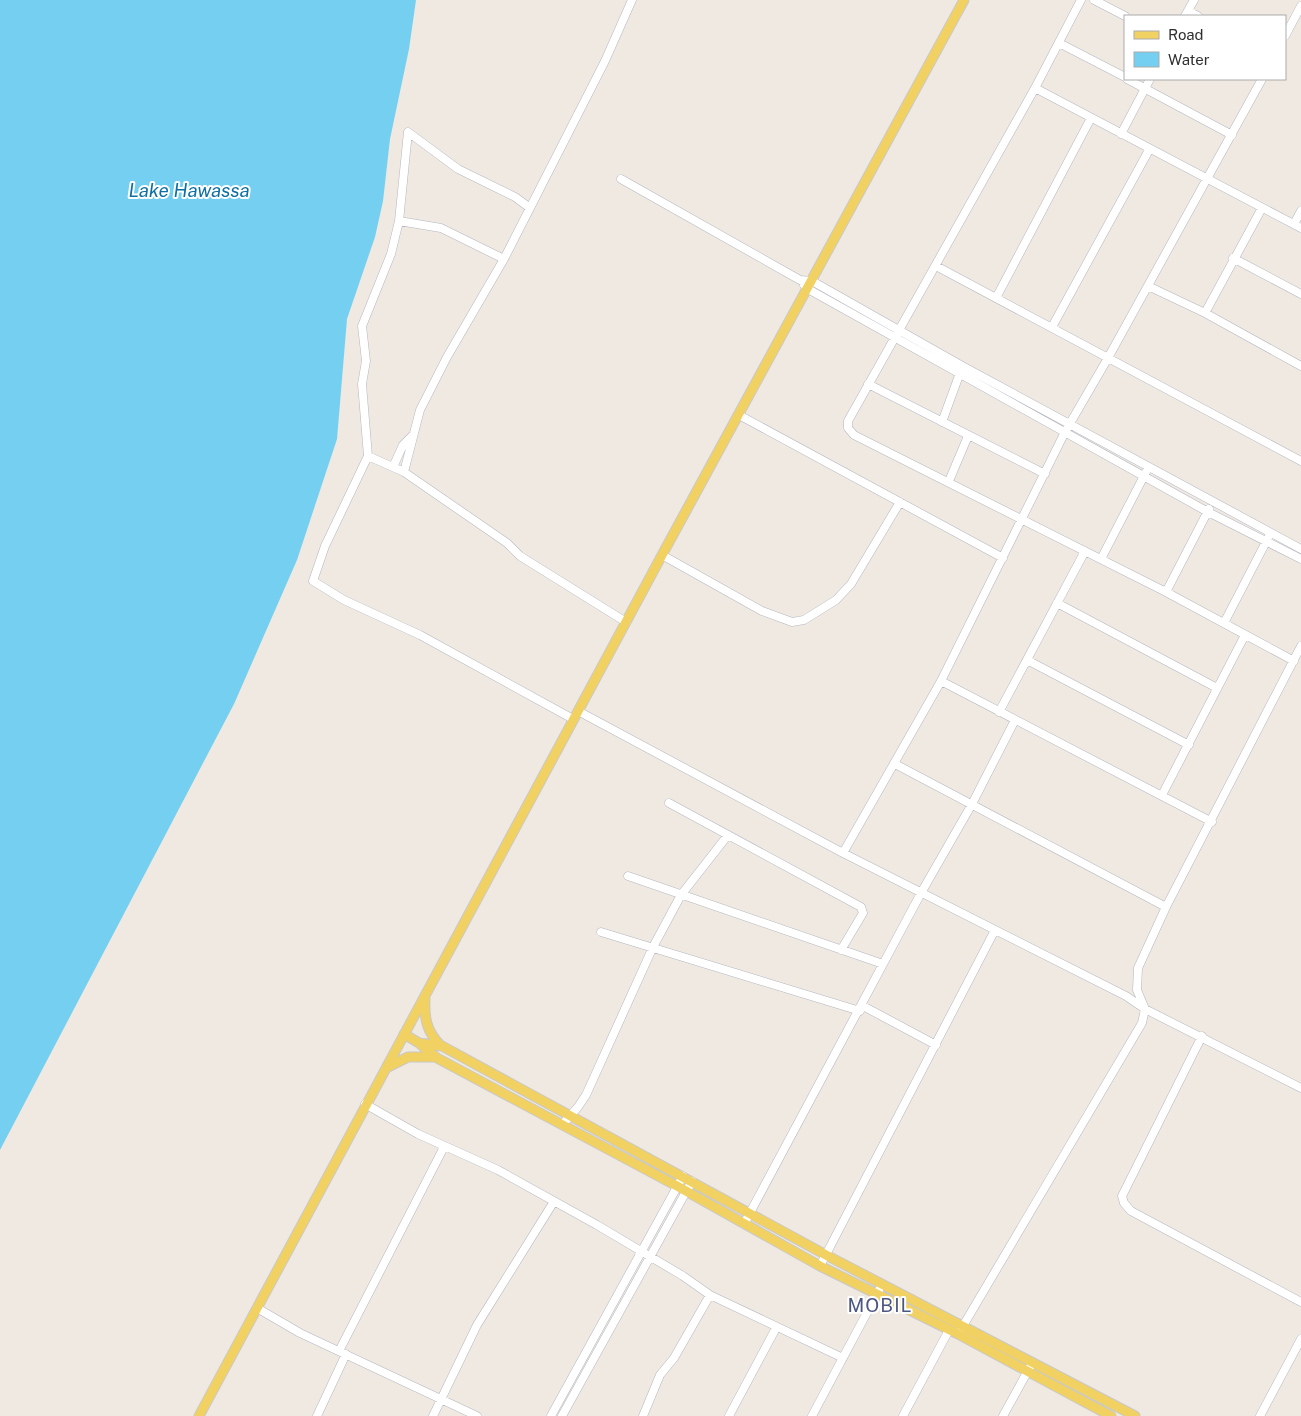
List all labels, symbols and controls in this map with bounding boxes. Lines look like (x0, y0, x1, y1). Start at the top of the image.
legend (1124, 15, 1286, 80)
text: Road (1168, 26, 1204, 43)
text: Water (1168, 51, 1210, 68)
water label: Lake Hawassa (128, 179, 250, 201)
district label: MOBIL (848, 1294, 913, 1316)

